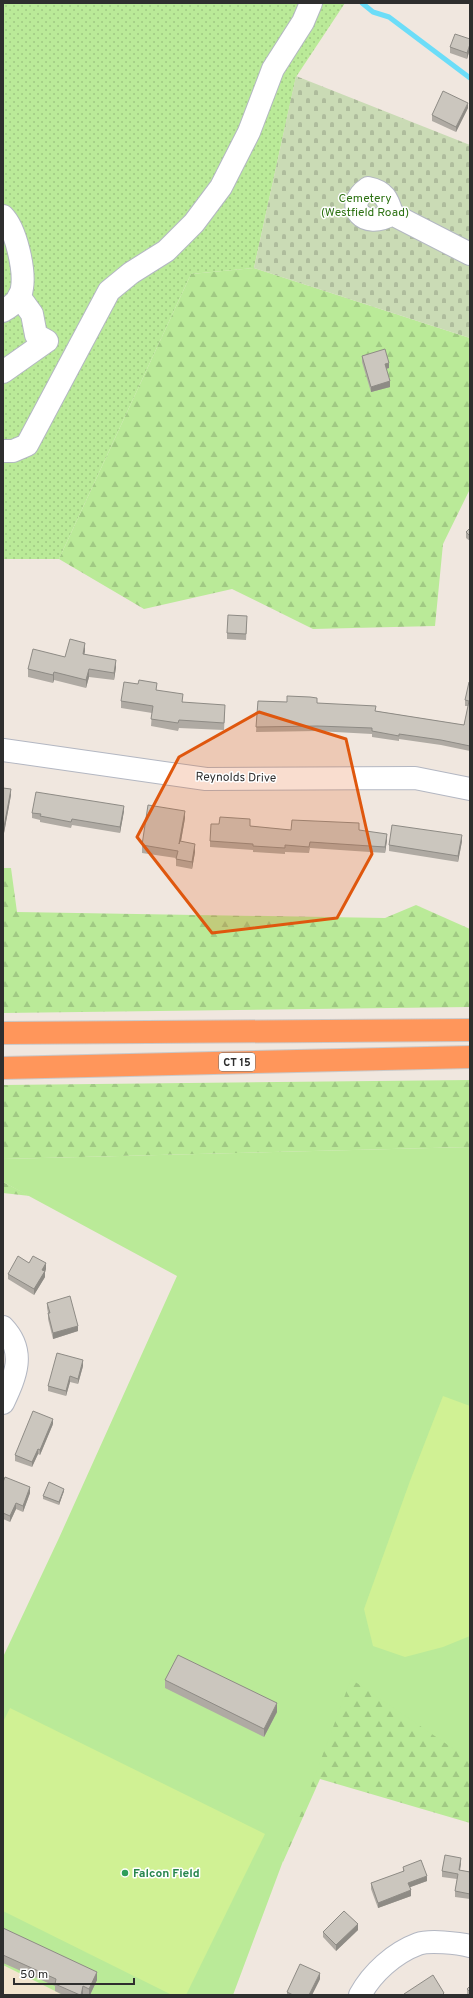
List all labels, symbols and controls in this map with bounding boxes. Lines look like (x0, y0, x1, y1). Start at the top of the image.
park label: Cemetery (Westfield Road) (321, 191, 409, 221)
street label: Reynolds Drive (195, 769, 276, 787)
road number: CT 15 (219, 1053, 255, 1071)
place label: Falcon Field (133, 1866, 200, 1882)
marker: Falcon Field (120, 1868, 130, 1878)
scale bar (14, 1960, 134, 1986)
text: 50 m (20, 1967, 48, 1983)

